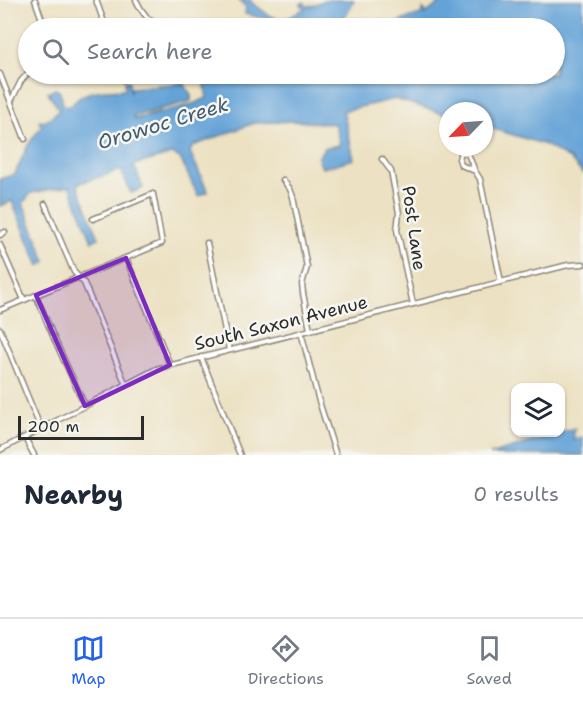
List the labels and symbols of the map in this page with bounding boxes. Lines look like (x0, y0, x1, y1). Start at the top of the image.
water label: Orowoc Creek (94, 91, 232, 155)
north arrow (439, 102, 493, 156)
street label: Post Lane (396, 184, 432, 272)
street label: South Saxon Avenue (192, 290, 370, 356)
scale bar (18, 413, 144, 440)

